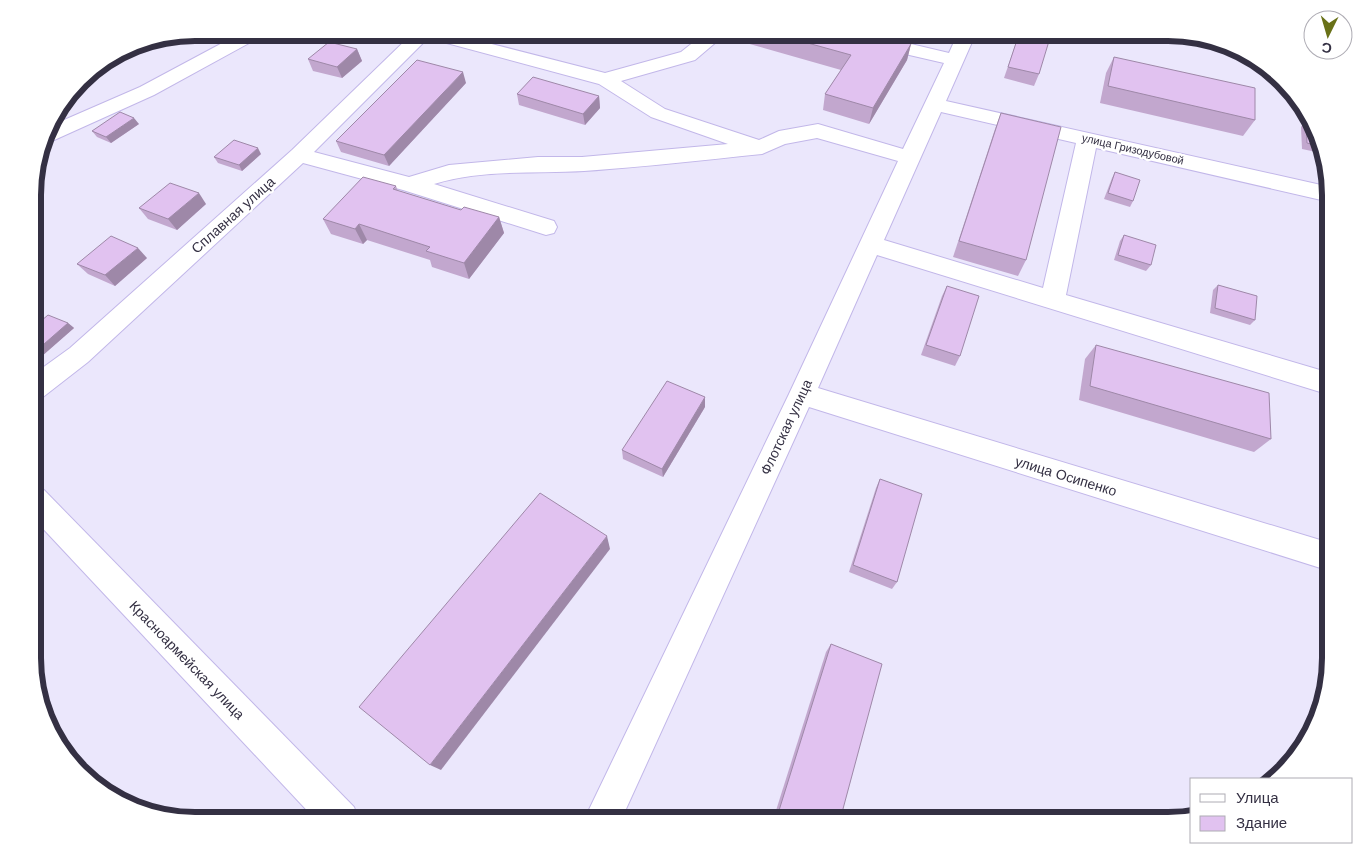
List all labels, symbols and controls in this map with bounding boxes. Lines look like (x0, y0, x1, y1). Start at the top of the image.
north arrow (1303, 10, 1353, 60)
text: С (1321, 40, 1333, 56)
street label: улица Гризодубовой (1081, 131, 1185, 167)
street label: Сплавная улица (188, 173, 278, 257)
street label: Флотская улица (757, 377, 815, 477)
street label: улица Осипенко (1013, 453, 1119, 499)
street label: Красноармейская улица (126, 598, 248, 723)
legend (1190, 778, 1353, 843)
text: Улица (1236, 789, 1279, 806)
text: Здание (1236, 814, 1287, 831)

